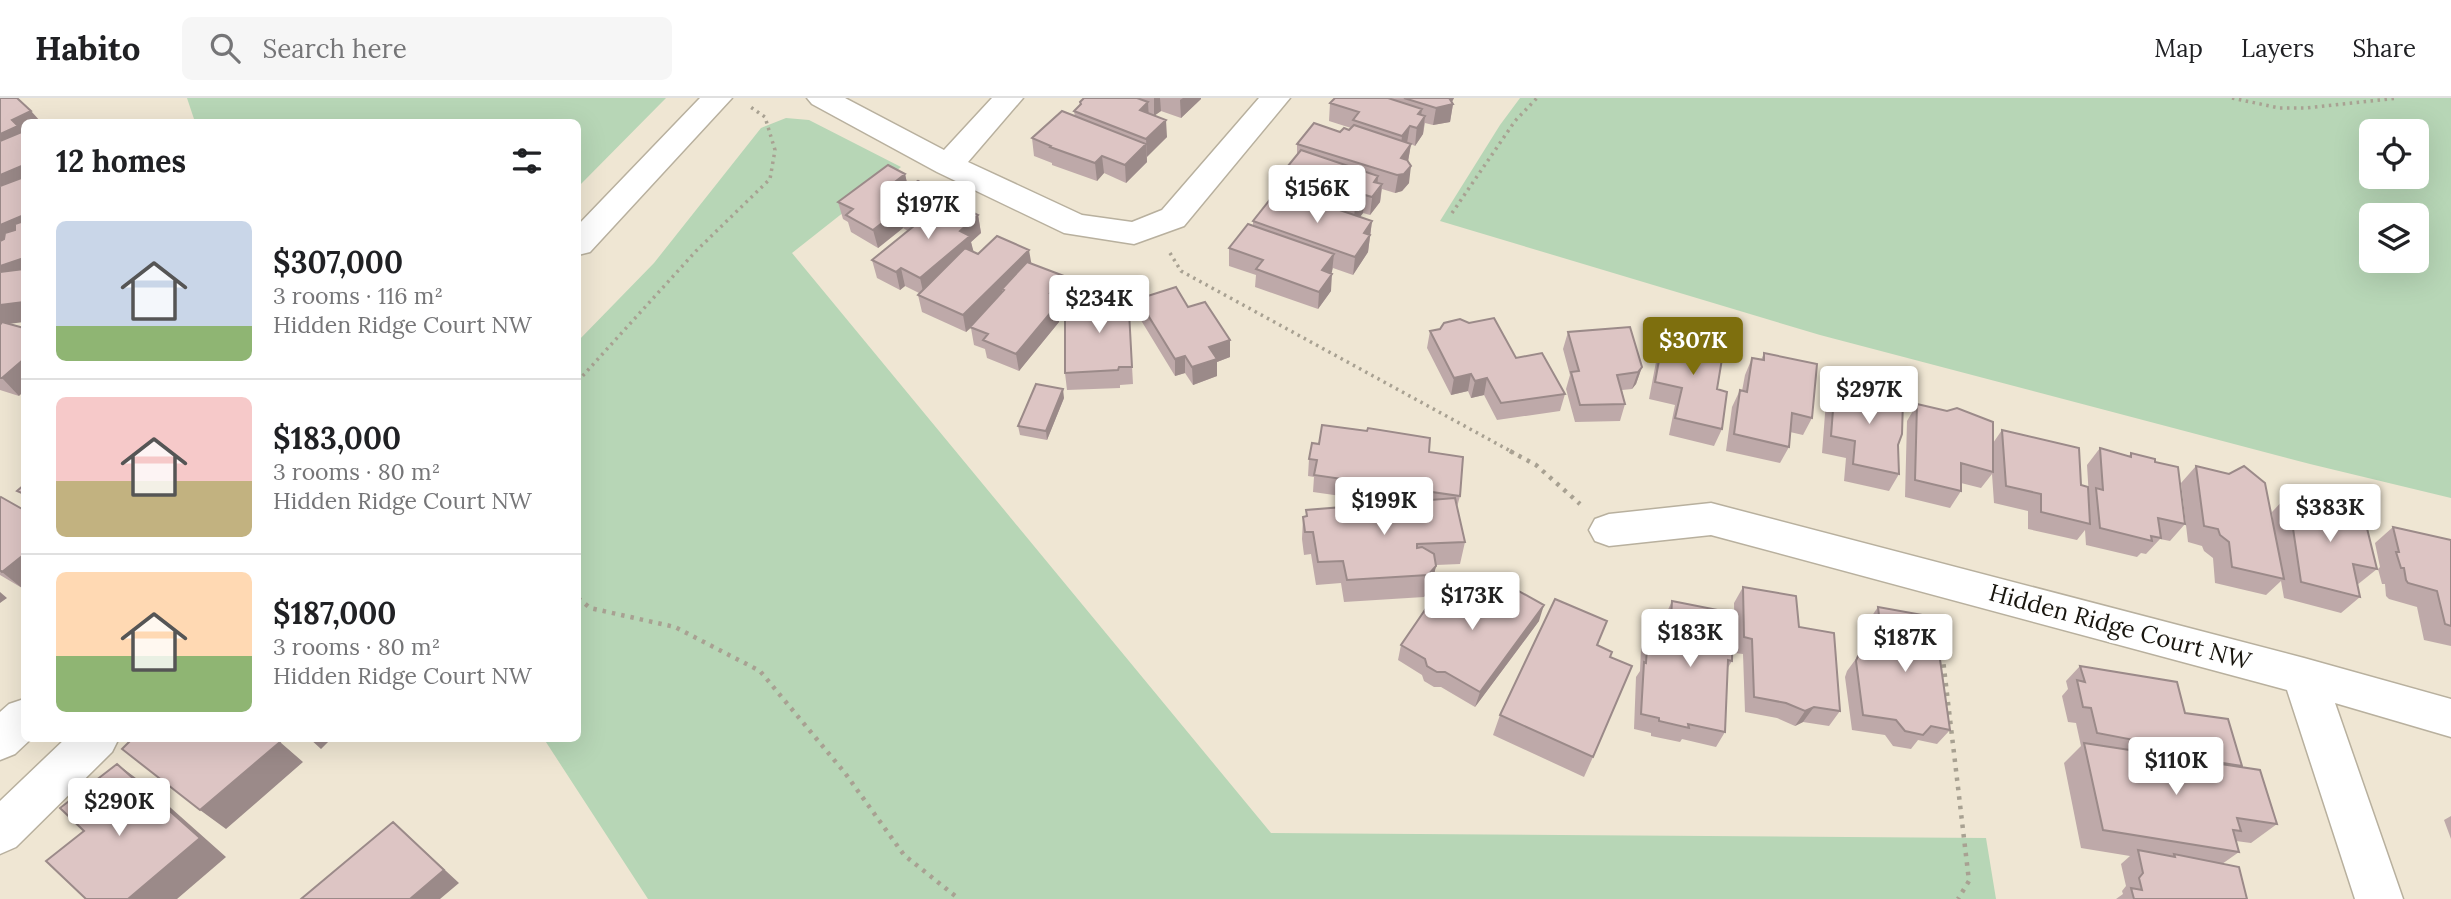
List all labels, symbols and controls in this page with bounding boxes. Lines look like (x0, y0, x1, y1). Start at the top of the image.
search box (182, 17, 672, 80)
text: Habito (35, 27, 140, 69)
icon: search (206, 29, 244, 67)
text: Search here (262, 32, 407, 65)
text: Map (2154, 33, 2203, 64)
text: Layers (2241, 33, 2314, 64)
text: Share (2352, 33, 2416, 64)
map controls (2359, 119, 2429, 273)
button: locate (2359, 119, 2429, 189)
text: 12 homes (56, 142, 186, 180)
icon: filters (508, 142, 546, 180)
pin: $156K (1268, 166, 1366, 225)
text: $156K (1285, 173, 1349, 202)
pin: $197K (879, 181, 977, 241)
text: $197K (896, 189, 960, 218)
button: layers (2359, 203, 2429, 273)
text: $307,000 (273, 243, 403, 281)
icon: home (112, 249, 196, 333)
pin: $234K (1050, 275, 1148, 335)
text: 3 rooms · 116 m² (273, 281, 443, 310)
text: $234K (1065, 283, 1133, 312)
text: Hidden Ridge Court NW (273, 310, 532, 339)
pin: $307K (1644, 317, 1742, 377)
text: $307K (1659, 325, 1727, 354)
pin: $297K (1820, 366, 1918, 426)
text: $297K (1836, 374, 1902, 403)
text: $183,000 (273, 419, 401, 457)
icon: home (112, 425, 196, 509)
text: 3 rooms · 80 m² (273, 457, 440, 486)
pin: $199K (1335, 478, 1433, 537)
pin: $383K (2281, 484, 2379, 544)
text: $199K (1351, 485, 1417, 514)
text: Hidden Ridge Court NW (273, 486, 532, 515)
text: $383K (2296, 492, 2364, 521)
pin: $173K (1423, 573, 1521, 632)
street label: Hidden Ridge Court NW (1986, 577, 2256, 677)
text: $173K (1441, 580, 1503, 609)
text: $187,000 (273, 594, 396, 632)
icon: home (112, 600, 196, 684)
pin: $183K (1641, 610, 1739, 669)
pin: $187K (1856, 614, 1954, 674)
text: $183K (1657, 617, 1723, 646)
text: $187K (1873, 622, 1937, 651)
text: 3 rooms · 80 m² (273, 632, 440, 661)
text: Hidden Ridge Court NW (273, 661, 532, 690)
pin: $110K (2127, 738, 2225, 797)
text: $110K (2144, 745, 2208, 774)
pin: $290K (70, 778, 168, 838)
text: $290K (84, 786, 154, 815)

